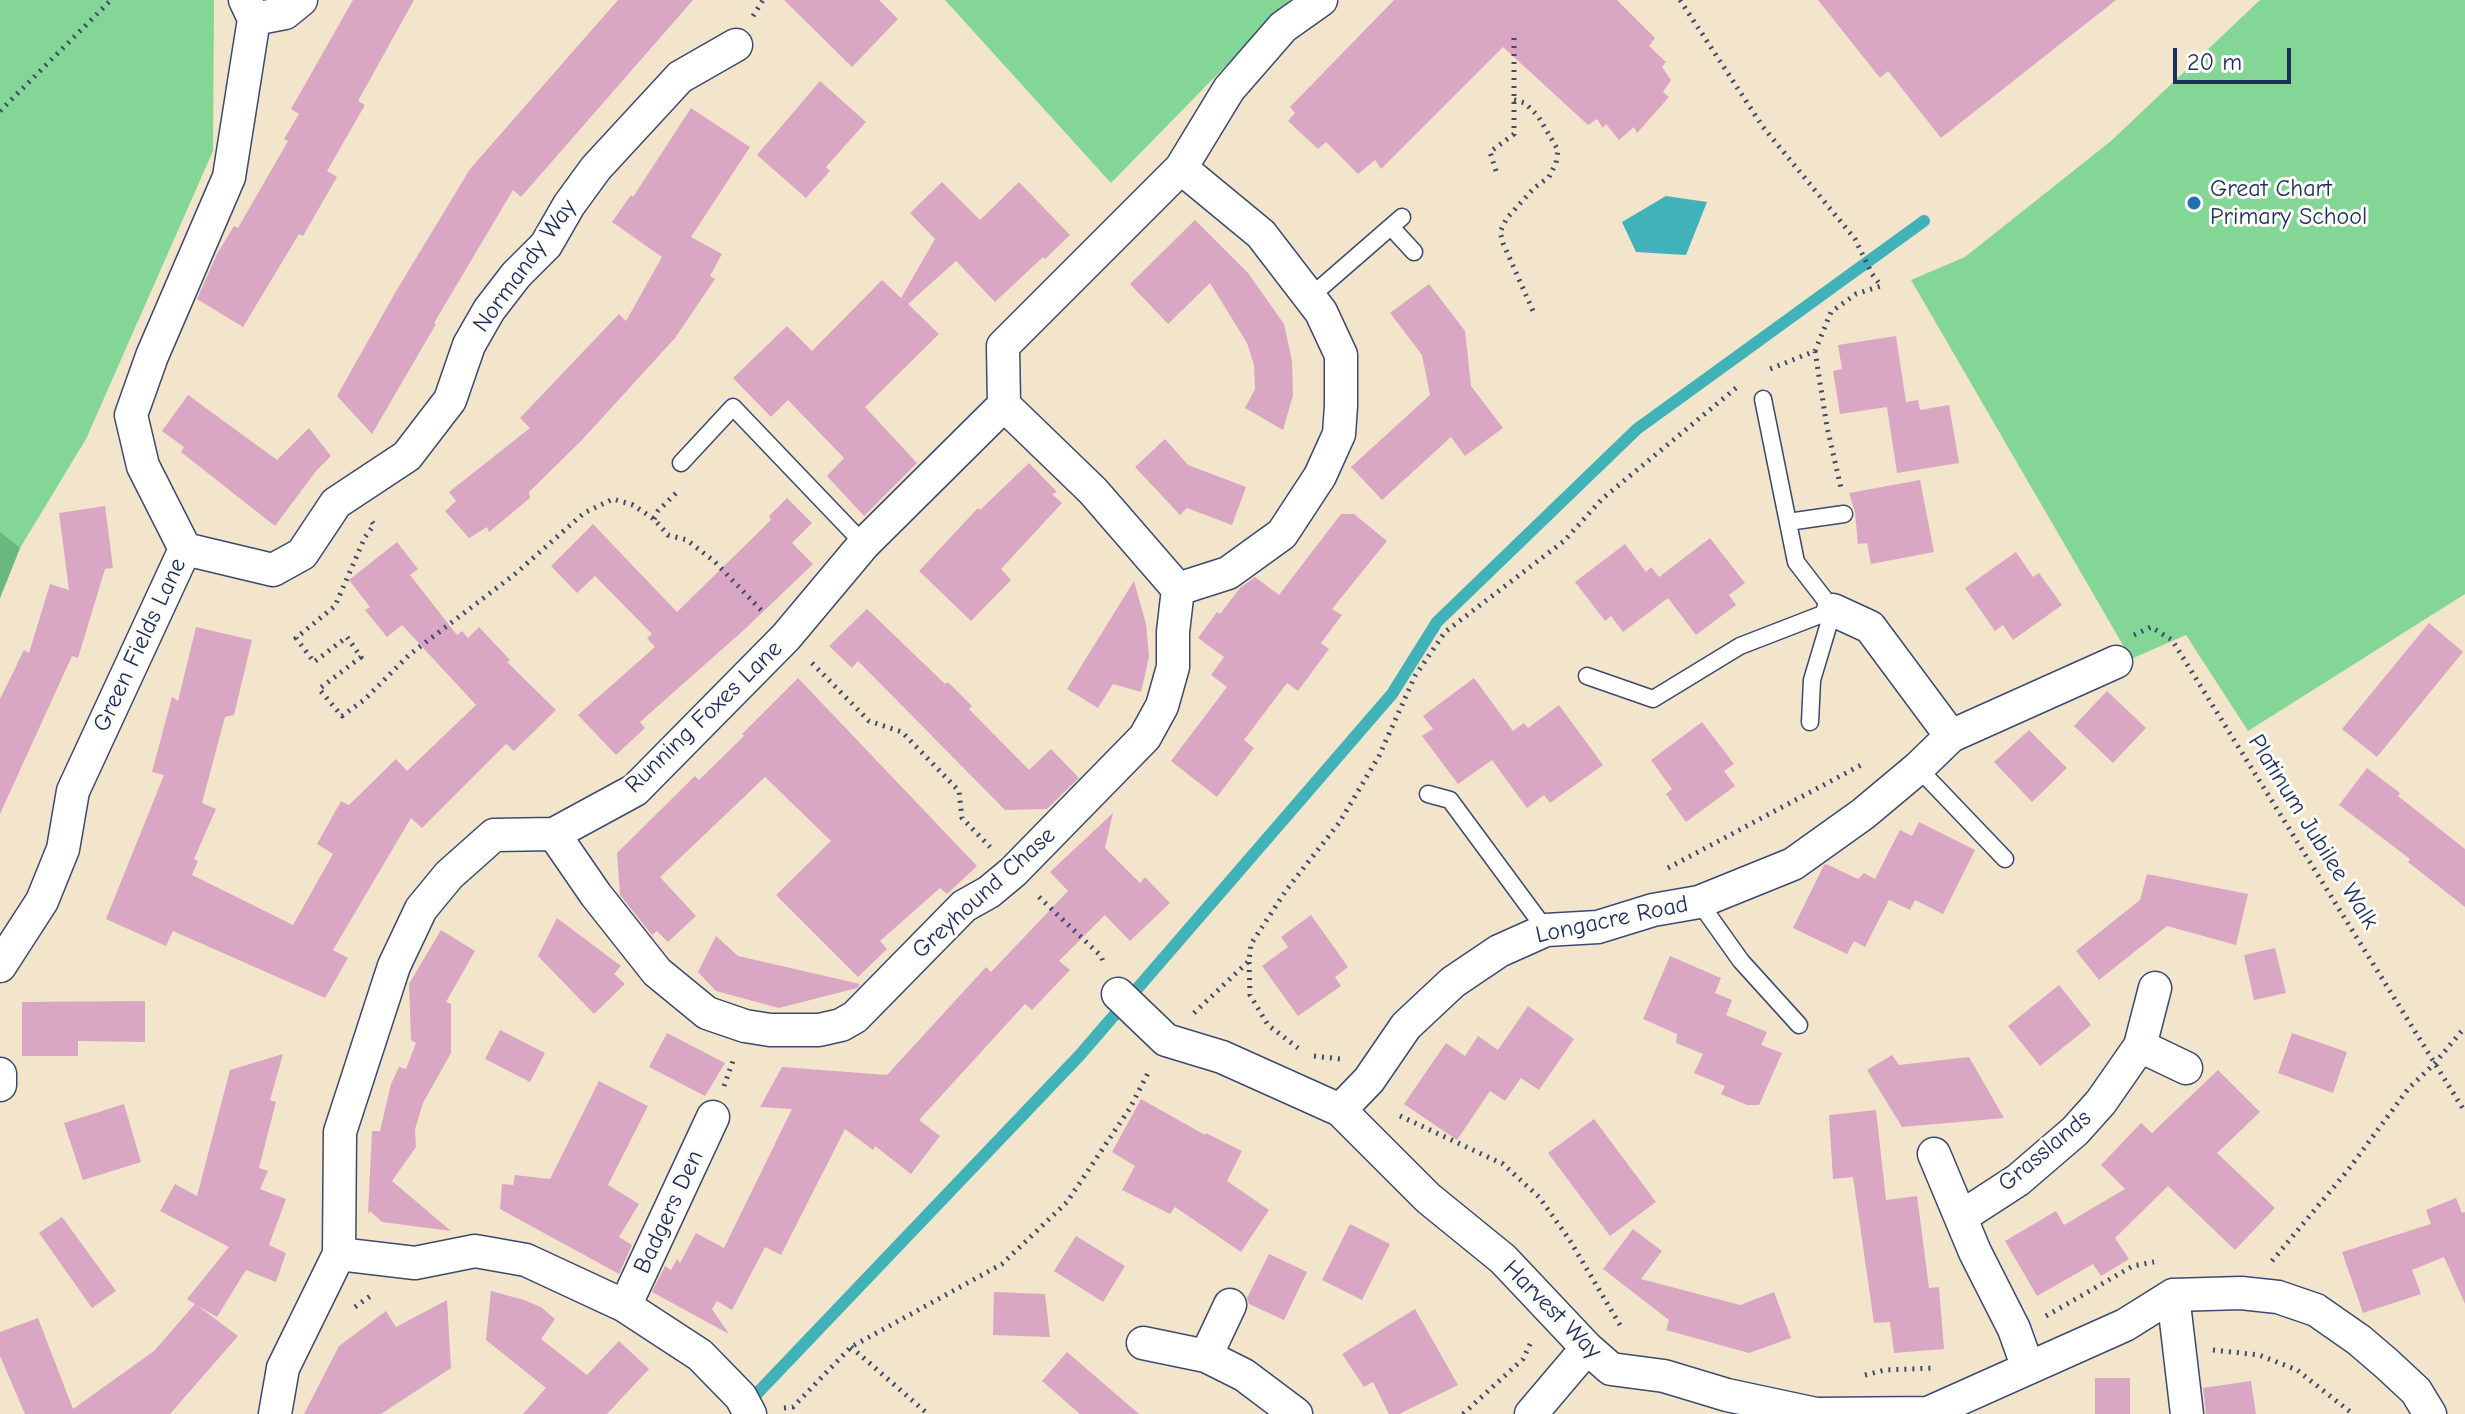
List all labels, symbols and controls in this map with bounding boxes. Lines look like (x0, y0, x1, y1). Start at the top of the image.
scale bar (2177, 32, 2295, 82)
text: 20 m (2187, 48, 2242, 76)
place label: Great Chart Primary School (2210, 175, 2367, 231)
street label: Normandy Way (467, 194, 583, 338)
marker: Great Chart Primary School (2185, 194, 2203, 212)
street label: Green Fields Lane (87, 554, 193, 736)
street label: Running Foxes Lane (619, 635, 789, 799)
street label: Platinum Jubilee Walk (2241, 729, 2385, 935)
street label: Greyhound Chase (906, 821, 1062, 965)
street label: Longacre Road (1533, 890, 1691, 950)
street label: Grasslands (1993, 1104, 2097, 1198)
street label: Badgers Den (628, 1146, 710, 1278)
street label: Harvest Way (1497, 1255, 1607, 1365)

